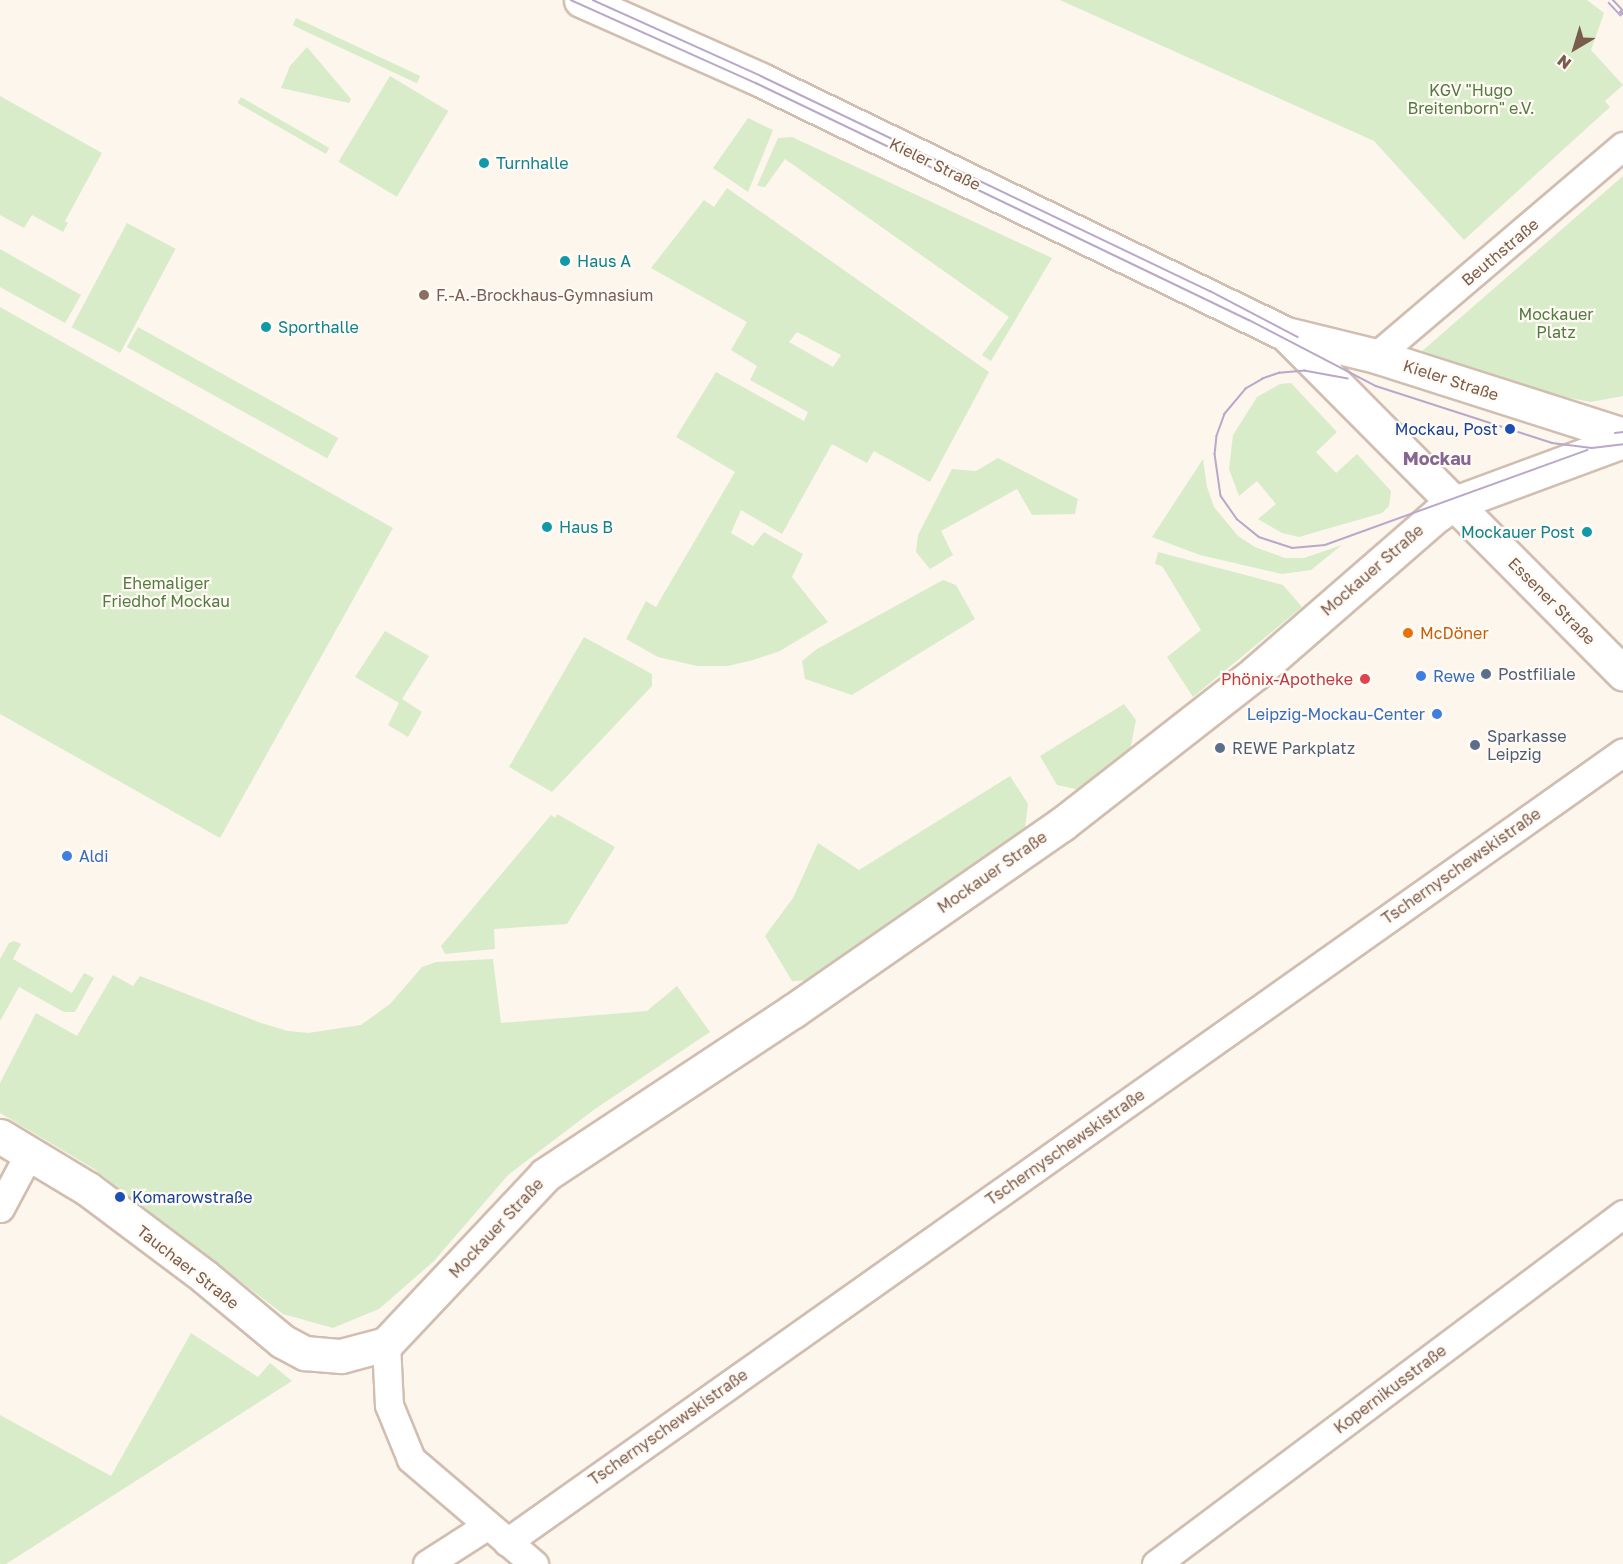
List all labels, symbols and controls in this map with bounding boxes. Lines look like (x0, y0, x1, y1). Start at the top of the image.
north arrow (1545, 18, 1605, 78)
text: N (1553, 51, 1575, 74)
park label: KGV "Hugo Breitenborn" e.V. (1407, 80, 1535, 118)
street label: Kieler Straße (886, 134, 984, 194)
place label: Turnhalle (496, 153, 568, 173)
marker: Turnhalle (477, 156, 491, 170)
street label: Beuthstraße (1458, 214, 1542, 290)
place label: Haus A (577, 251, 631, 271)
marker: Haus A (558, 254, 572, 268)
place label: F.-A.-Brockhaus-Gymnasium (436, 285, 653, 305)
marker: F.-A.-Brockhaus-Gymnasium (417, 288, 431, 302)
park label: Mockauer Platz (1518, 304, 1594, 342)
place label: Sporthalle (278, 317, 359, 337)
marker: Sporthalle (259, 320, 273, 334)
street label: Kieler Straße (1401, 356, 1501, 404)
place label: Mockau, Post (1395, 419, 1498, 439)
marker: Mockau, Post (1503, 422, 1517, 436)
district label: Mockau (1403, 447, 1471, 469)
place label: Haus B (559, 517, 613, 537)
marker: Haus B (540, 520, 554, 534)
street label: Mockauer Straße (1317, 520, 1427, 620)
place label: Mockauer Post (1461, 522, 1575, 542)
marker: Mockauer Post (1580, 525, 1594, 539)
street label: Essener Straße (1504, 553, 1600, 649)
park label: Ehemaliger Friedhof Mockau (102, 573, 230, 611)
place label: McDöner (1420, 623, 1489, 643)
marker: McDöner (1401, 626, 1415, 640)
place label: Postfiliale (1498, 664, 1576, 684)
place label: Rewe (1433, 666, 1475, 686)
marker: Postfiliale (1479, 667, 1493, 681)
place label: Phönix-Apotheke (1221, 669, 1353, 689)
marker: Rewe (1414, 669, 1428, 683)
marker: Phönix-Apotheke (1358, 672, 1372, 686)
place label: Leipzig-Mockau-Center (1247, 704, 1425, 724)
marker: Leipzig-Mockau-Center (1430, 707, 1444, 721)
place label: Sparkasse Leipzig (1487, 726, 1567, 764)
place label: REWE Parkplatz (1232, 738, 1355, 758)
marker: Sparkasse Leipzig (1468, 738, 1482, 752)
marker: REWE Parkplatz (1213, 741, 1227, 755)
street label: Tschernyschewskistraße (1378, 804, 1544, 928)
street label: Mockauer Straße (934, 827, 1050, 917)
place label: Aldi (79, 846, 108, 866)
marker: Aldi (60, 849, 74, 863)
street label: Tschernyschewskistraße (982, 1085, 1148, 1209)
street label: Mockauer Straße (445, 1174, 547, 1282)
place label: Komarowstraße (132, 1187, 253, 1207)
marker: Komarowstraße (113, 1190, 127, 1204)
street label: Tauchaer Straße (133, 1221, 243, 1313)
street label: Kopernikusstraße (1330, 1341, 1450, 1437)
street label: Tschernyschewskistraße (585, 1365, 751, 1489)

